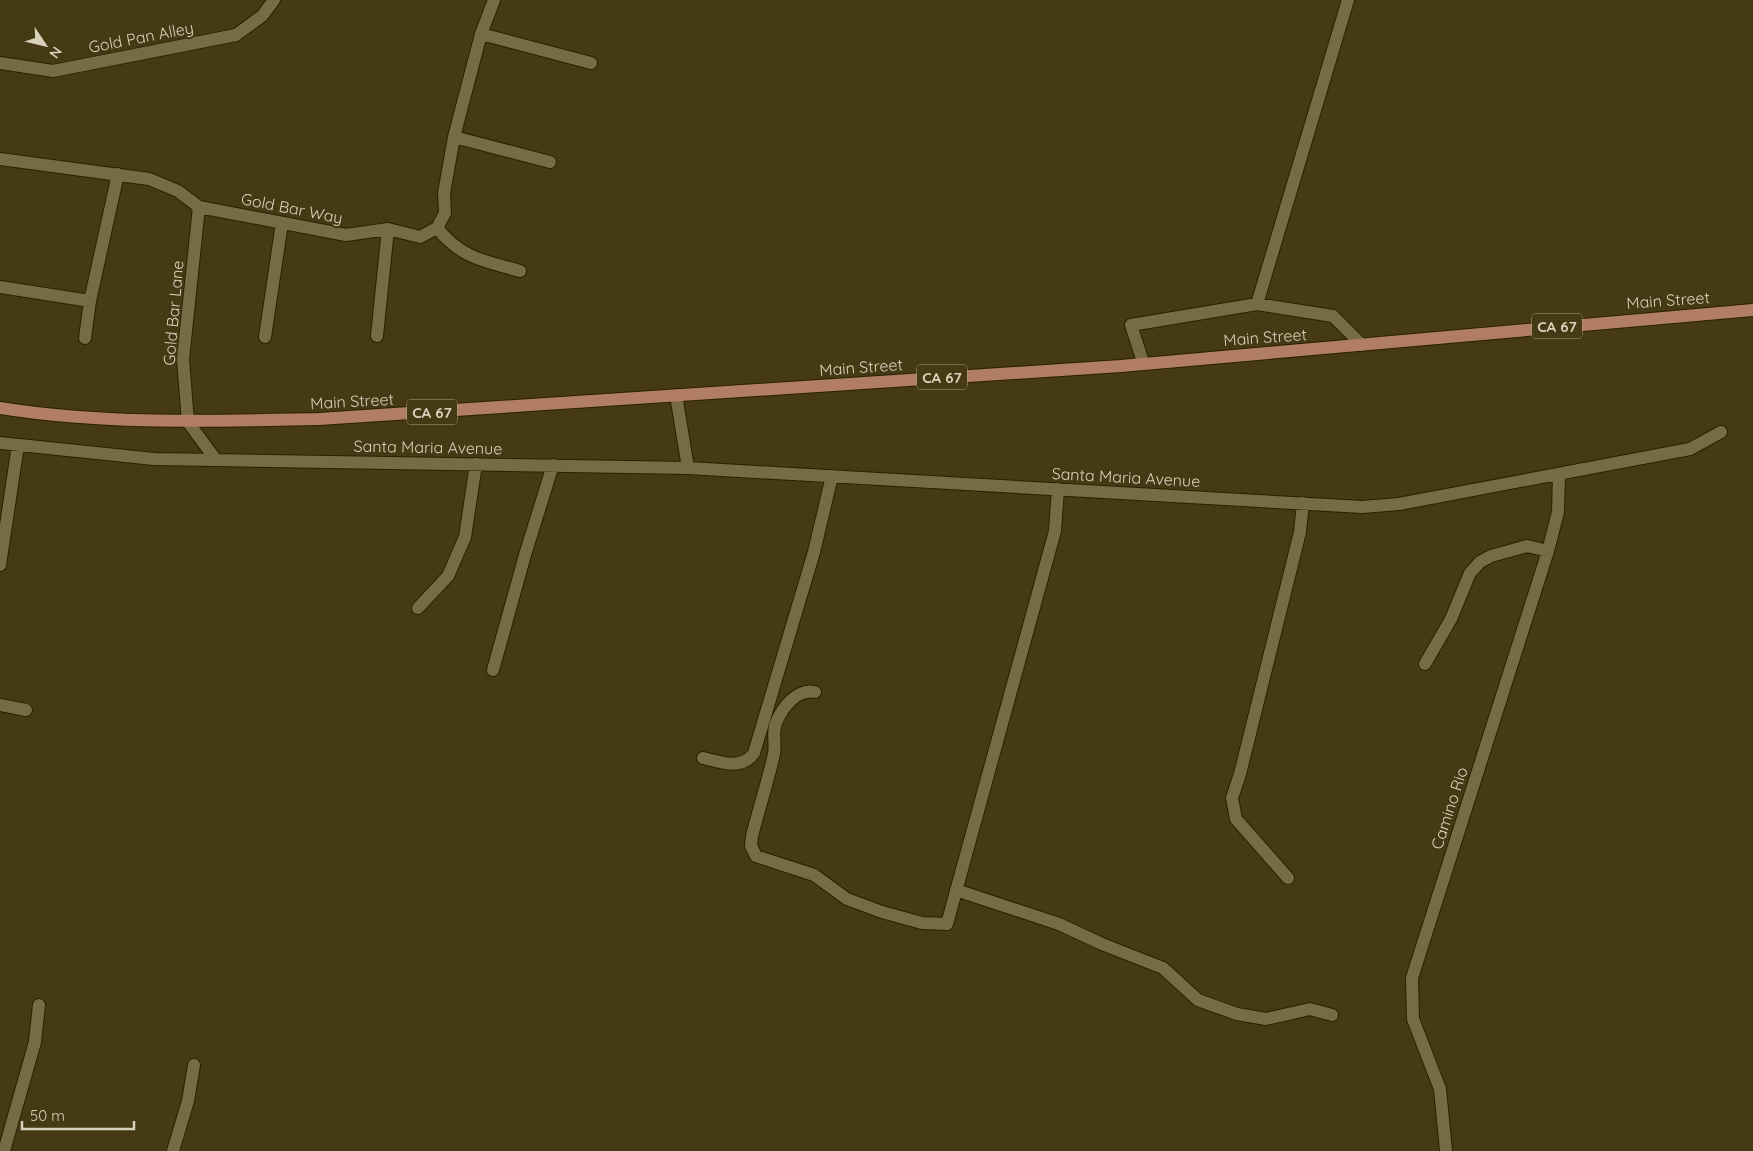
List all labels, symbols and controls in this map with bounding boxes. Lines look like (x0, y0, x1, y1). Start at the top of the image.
street label: Gold Pan Alley (87, 17, 195, 57)
north arrow (20, 20, 70, 70)
text: N (45, 43, 66, 62)
street label: Gold Bar Way (239, 188, 345, 228)
street label: Gold Bar Lane (158, 260, 188, 366)
street label: Main Street (1626, 287, 1710, 313)
road number: CA 67 (1532, 314, 1582, 338)
street label: Main Street (1223, 324, 1307, 350)
street label: Main Street (819, 354, 903, 380)
road number: CA 67 (917, 364, 967, 390)
street label: Main Street (310, 389, 394, 413)
road number: CA 67 (407, 400, 457, 424)
street label: Santa Maria Avenue (353, 436, 503, 458)
street label: Santa Maria Avenue (1051, 463, 1201, 491)
street label: Camino Rio (1426, 764, 1472, 852)
scale bar (22, 1098, 135, 1130)
text: 50 m (30, 1106, 65, 1125)

